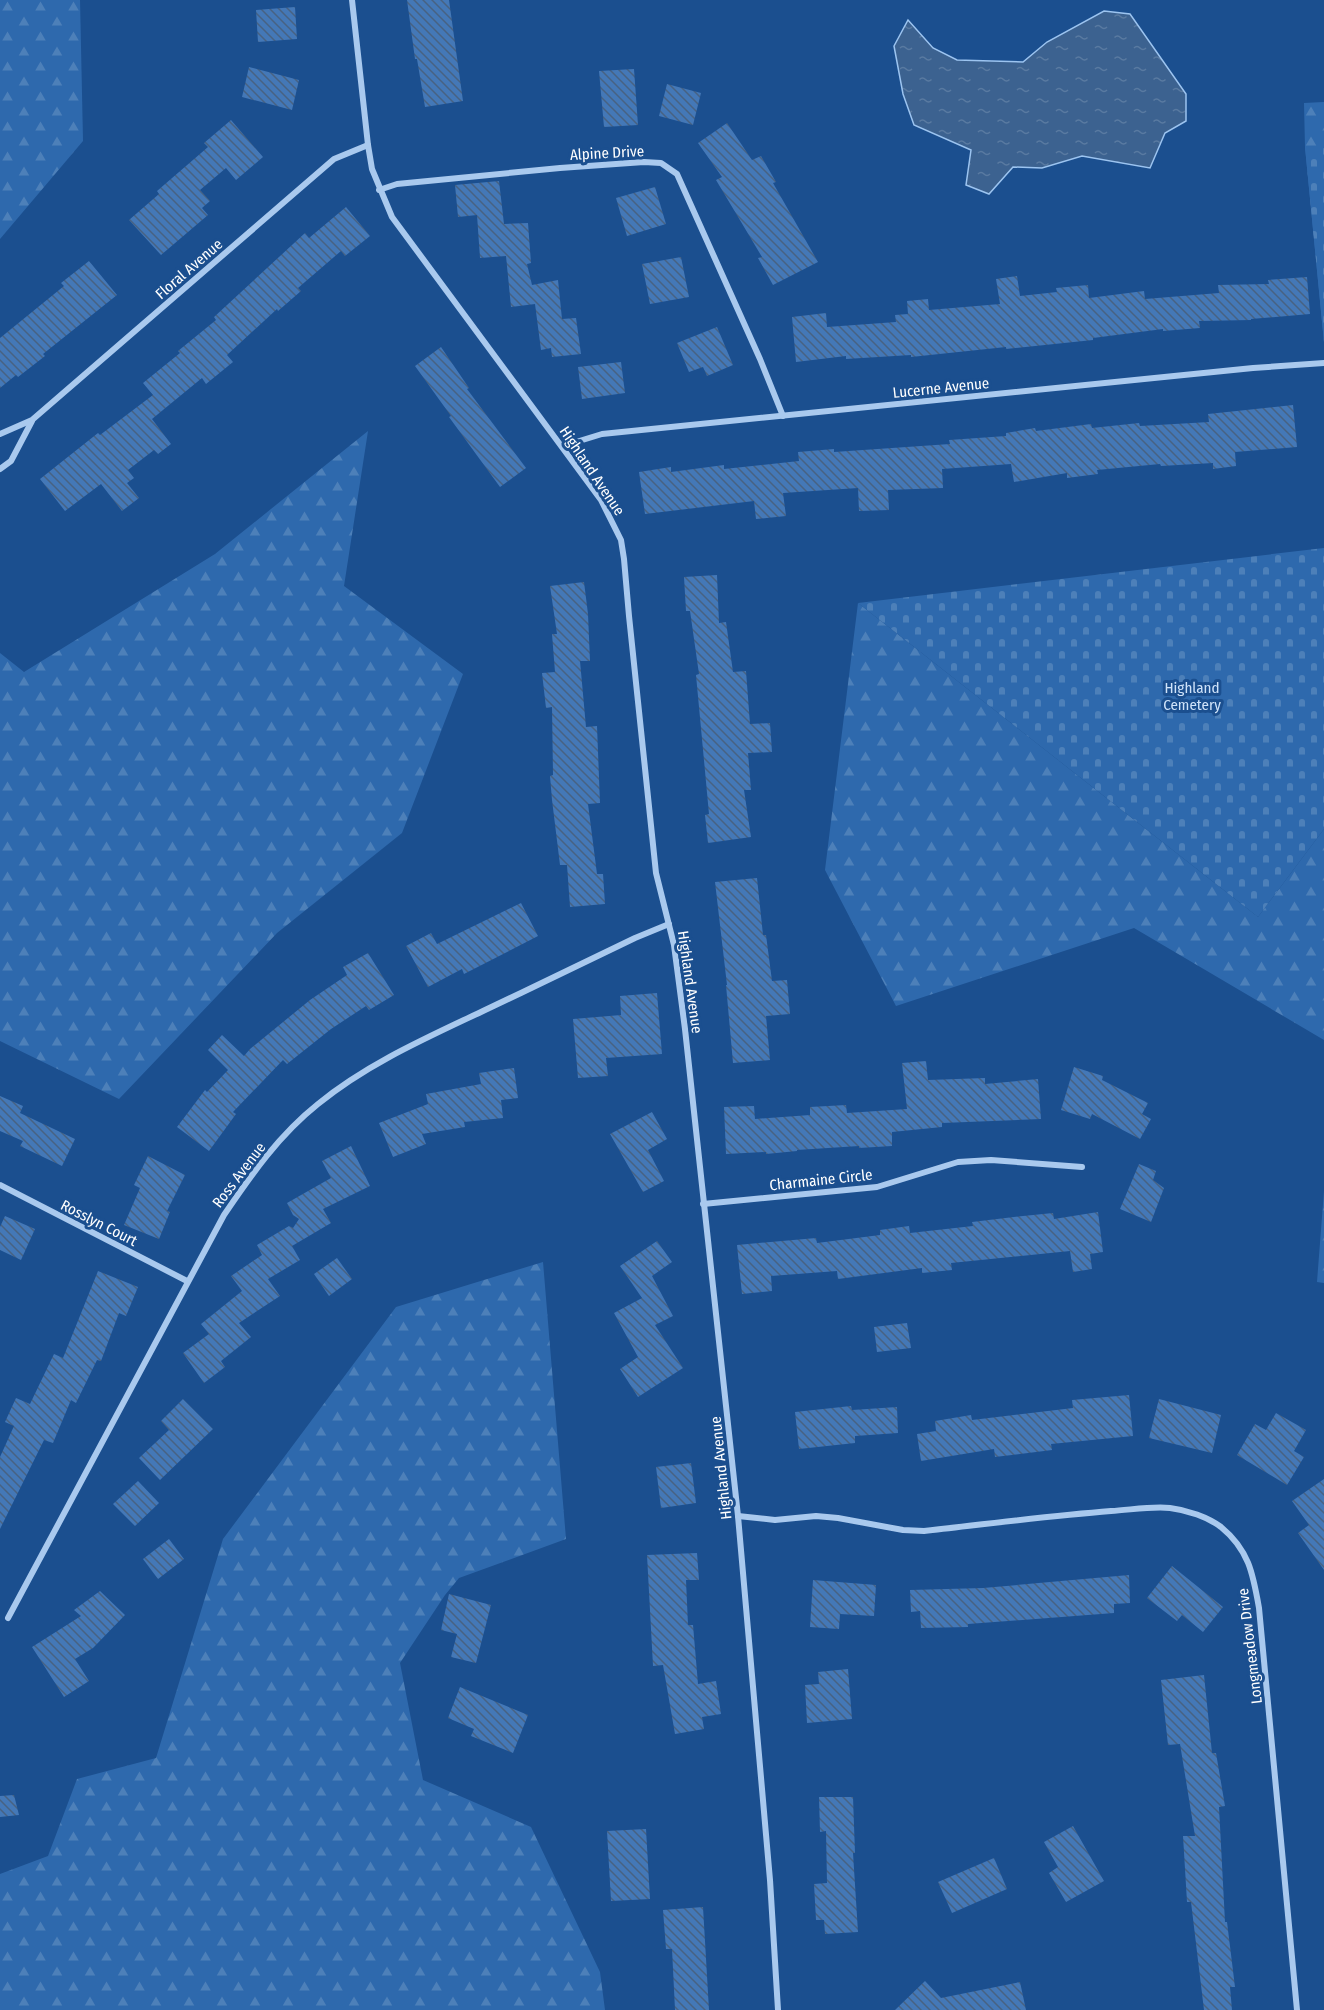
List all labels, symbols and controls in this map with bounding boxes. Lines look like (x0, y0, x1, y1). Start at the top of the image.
street label: Alpine Drive (569, 142, 645, 164)
street label: Floral Avenue (152, 235, 226, 303)
street label: Lucerne Avenue (892, 374, 990, 402)
street label: Highland Avenue (556, 423, 628, 519)
park label: Highland Cemetery (1163, 679, 1221, 714)
street label: Highland Avenue (674, 929, 706, 1035)
street label: Ross Avenue (209, 1139, 269, 1211)
street label: Charmaine Circle (769, 1166, 873, 1194)
street label: Rosslyn Court (58, 1196, 140, 1250)
street label: Highland Avenue (707, 1416, 735, 1520)
street label: Longmeadow Drive (1234, 1587, 1266, 1705)

